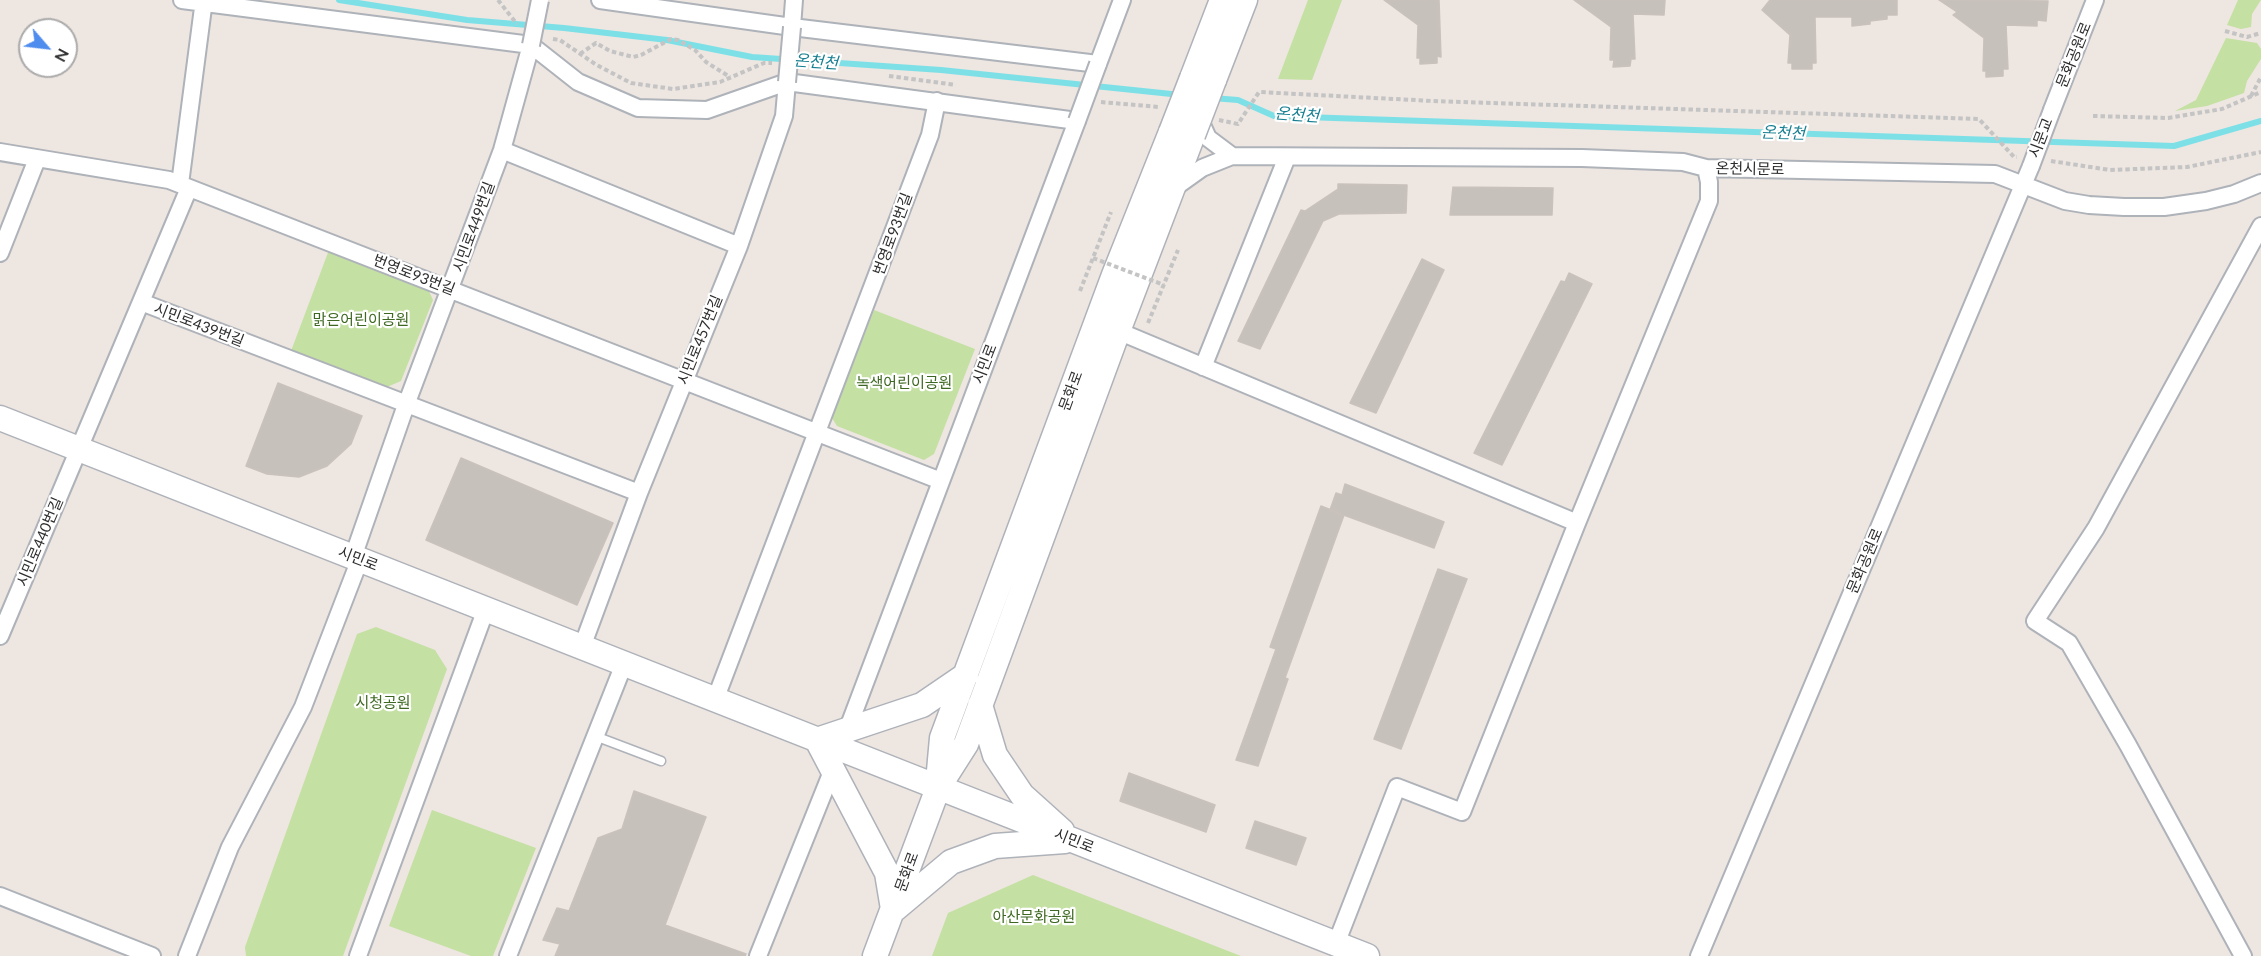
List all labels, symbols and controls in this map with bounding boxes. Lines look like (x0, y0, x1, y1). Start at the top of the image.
north arrow (18, 18, 78, 78)
street label: 문화공원로 (2053, 20, 2095, 90)
text: N (51, 46, 74, 66)
water label: 온천천 (793, 51, 839, 73)
water label: 온천천 (1274, 104, 1320, 126)
street label: 시문교 (2025, 115, 2057, 161)
water label: 온천천 (1761, 123, 1805, 143)
street label: 온천시문로 (1715, 159, 1785, 179)
street label: 시민로449번길 (449, 179, 499, 275)
street label: 번영로93번길 (870, 190, 916, 278)
street label: 번영로93번길 (370, 251, 458, 299)
street label: 시민로457번길 (674, 293, 726, 387)
street label: 시민로439번길 (151, 300, 247, 350)
park label: 맑은어린이공원 (313, 311, 409, 329)
street label: 시민로 (969, 341, 1001, 387)
street label: 문화로 (1055, 368, 1087, 414)
park label: 녹색어린이공원 (856, 374, 952, 392)
street label: 시민로440번길 (13, 495, 67, 589)
street label: 문화공원로 (1843, 526, 1887, 596)
street label: 시민로 (335, 543, 381, 575)
park label: 시청공원 (355, 694, 411, 712)
street label: 시민로 (1051, 825, 1097, 857)
street label: 문화로 (891, 849, 923, 895)
park label: 아산문화공원 (993, 908, 1075, 926)

